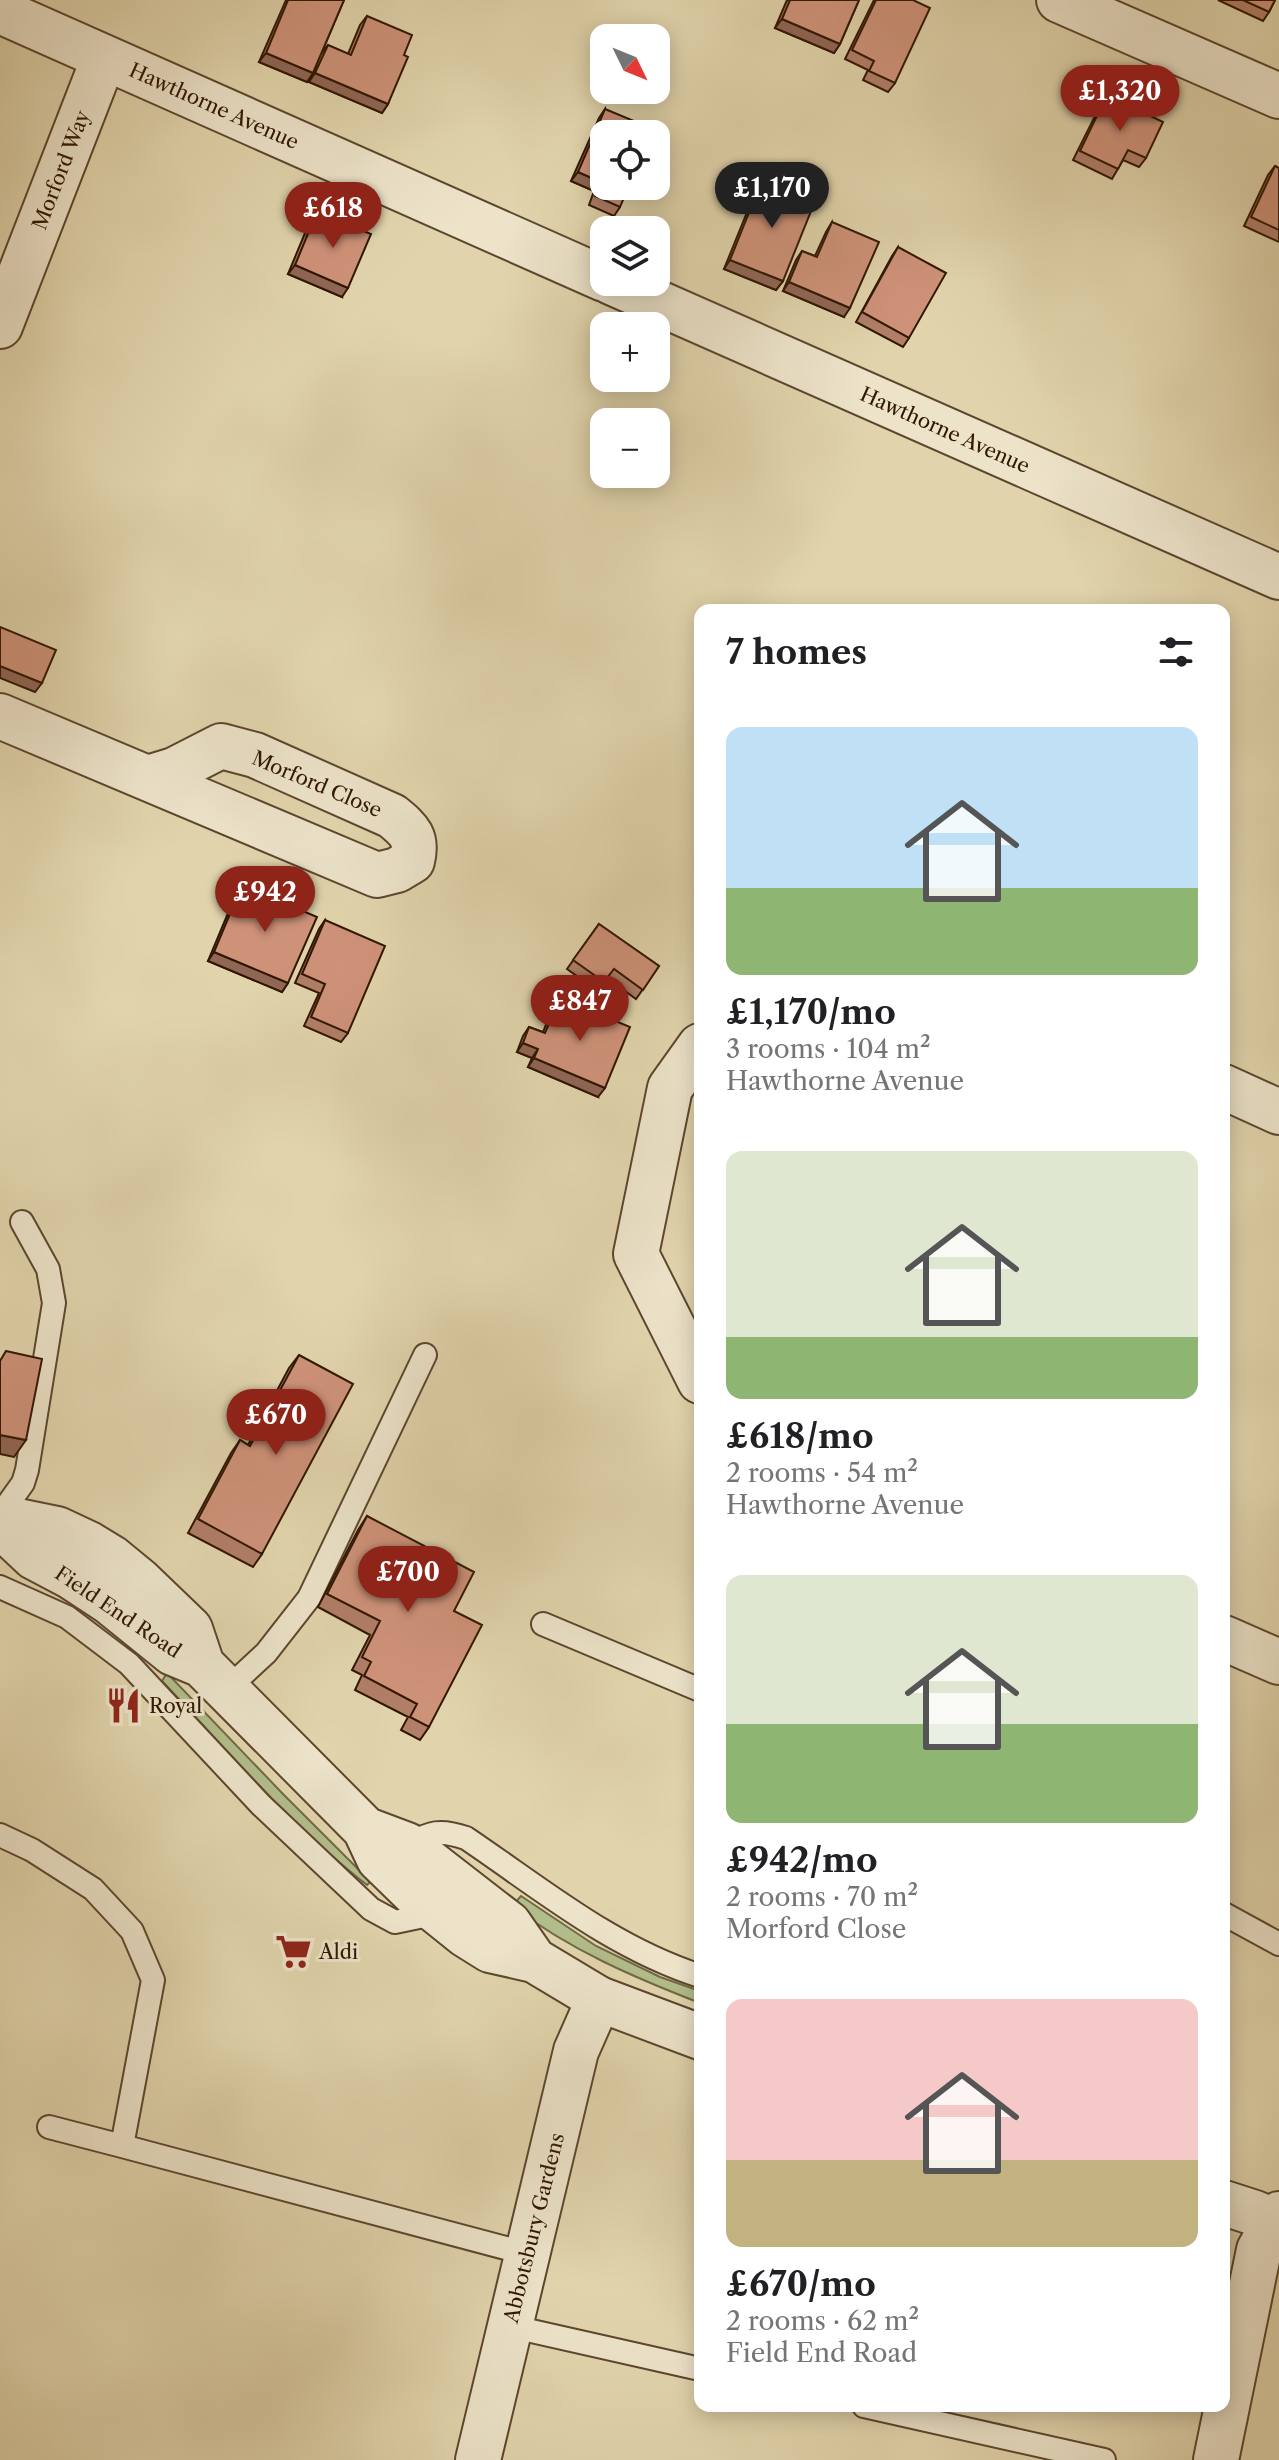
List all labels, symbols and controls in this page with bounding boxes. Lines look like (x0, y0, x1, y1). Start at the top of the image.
north arrow (590, 24, 670, 104)
map controls (590, 24, 670, 488)
street label: Hawthorne Avenue (125, 58, 303, 154)
pin: £1,320 (1055, 65, 1185, 133)
text: £1,320 (1079, 75, 1161, 107)
street label: Morford Way (27, 106, 95, 233)
button: locate (590, 120, 670, 200)
pin: £1,170 (707, 162, 837, 230)
text: £1,170 (733, 172, 811, 204)
pin: £618 (286, 182, 380, 250)
text: £618 (303, 192, 363, 224)
button: layers (590, 216, 670, 296)
button: + (590, 312, 670, 392)
street label: Hawthorne Avenue (856, 382, 1034, 478)
button: − (590, 408, 670, 488)
icon: filters (1154, 630, 1198, 674)
text: 7 homes (726, 631, 867, 673)
street label: Morford Close (248, 746, 386, 822)
icon: home (890, 779, 1034, 923)
pin: £942 (218, 866, 312, 934)
text: £942 (233, 876, 297, 908)
pin: £847 (533, 975, 627, 1043)
text: £847 (549, 985, 611, 1017)
text: £1,170/mo (726, 991, 896, 1033)
text: 3 rooms · 104 m² (726, 1033, 931, 1065)
text: Hawthorne Avenue (726, 1065, 964, 1097)
icon: home (890, 1203, 1034, 1347)
pin: £670 (229, 1389, 323, 1457)
text: £670 (245, 1399, 307, 1431)
text: £618/mo (726, 1415, 874, 1457)
text: 2 rooms · 54 m² (726, 1457, 918, 1489)
text: Hawthorne Avenue (726, 1489, 964, 1521)
pin: £700 (361, 1546, 455, 1614)
text: £700 (376, 1556, 440, 1588)
street label: Field End Road (50, 1561, 186, 1663)
icon: home (890, 1627, 1034, 1771)
restaurant icon: Royal (104, 1687, 142, 1725)
place label: Royal (149, 1694, 202, 1718)
text: £942/mo (726, 1839, 878, 1881)
text: 2 rooms · 70 m² (726, 1881, 918, 1913)
text: Morford Close (726, 1913, 906, 1945)
supermarket icon: Aldi (274, 1933, 312, 1971)
place label: Aldi (318, 1940, 358, 1964)
icon: home (890, 2051, 1034, 2195)
street label: Abbotsbury Gardens (499, 2130, 569, 2327)
text: £670/mo (726, 2263, 876, 2305)
text: 2 rooms · 62 m² (726, 2305, 919, 2337)
text: Field End Road (726, 2337, 917, 2369)

